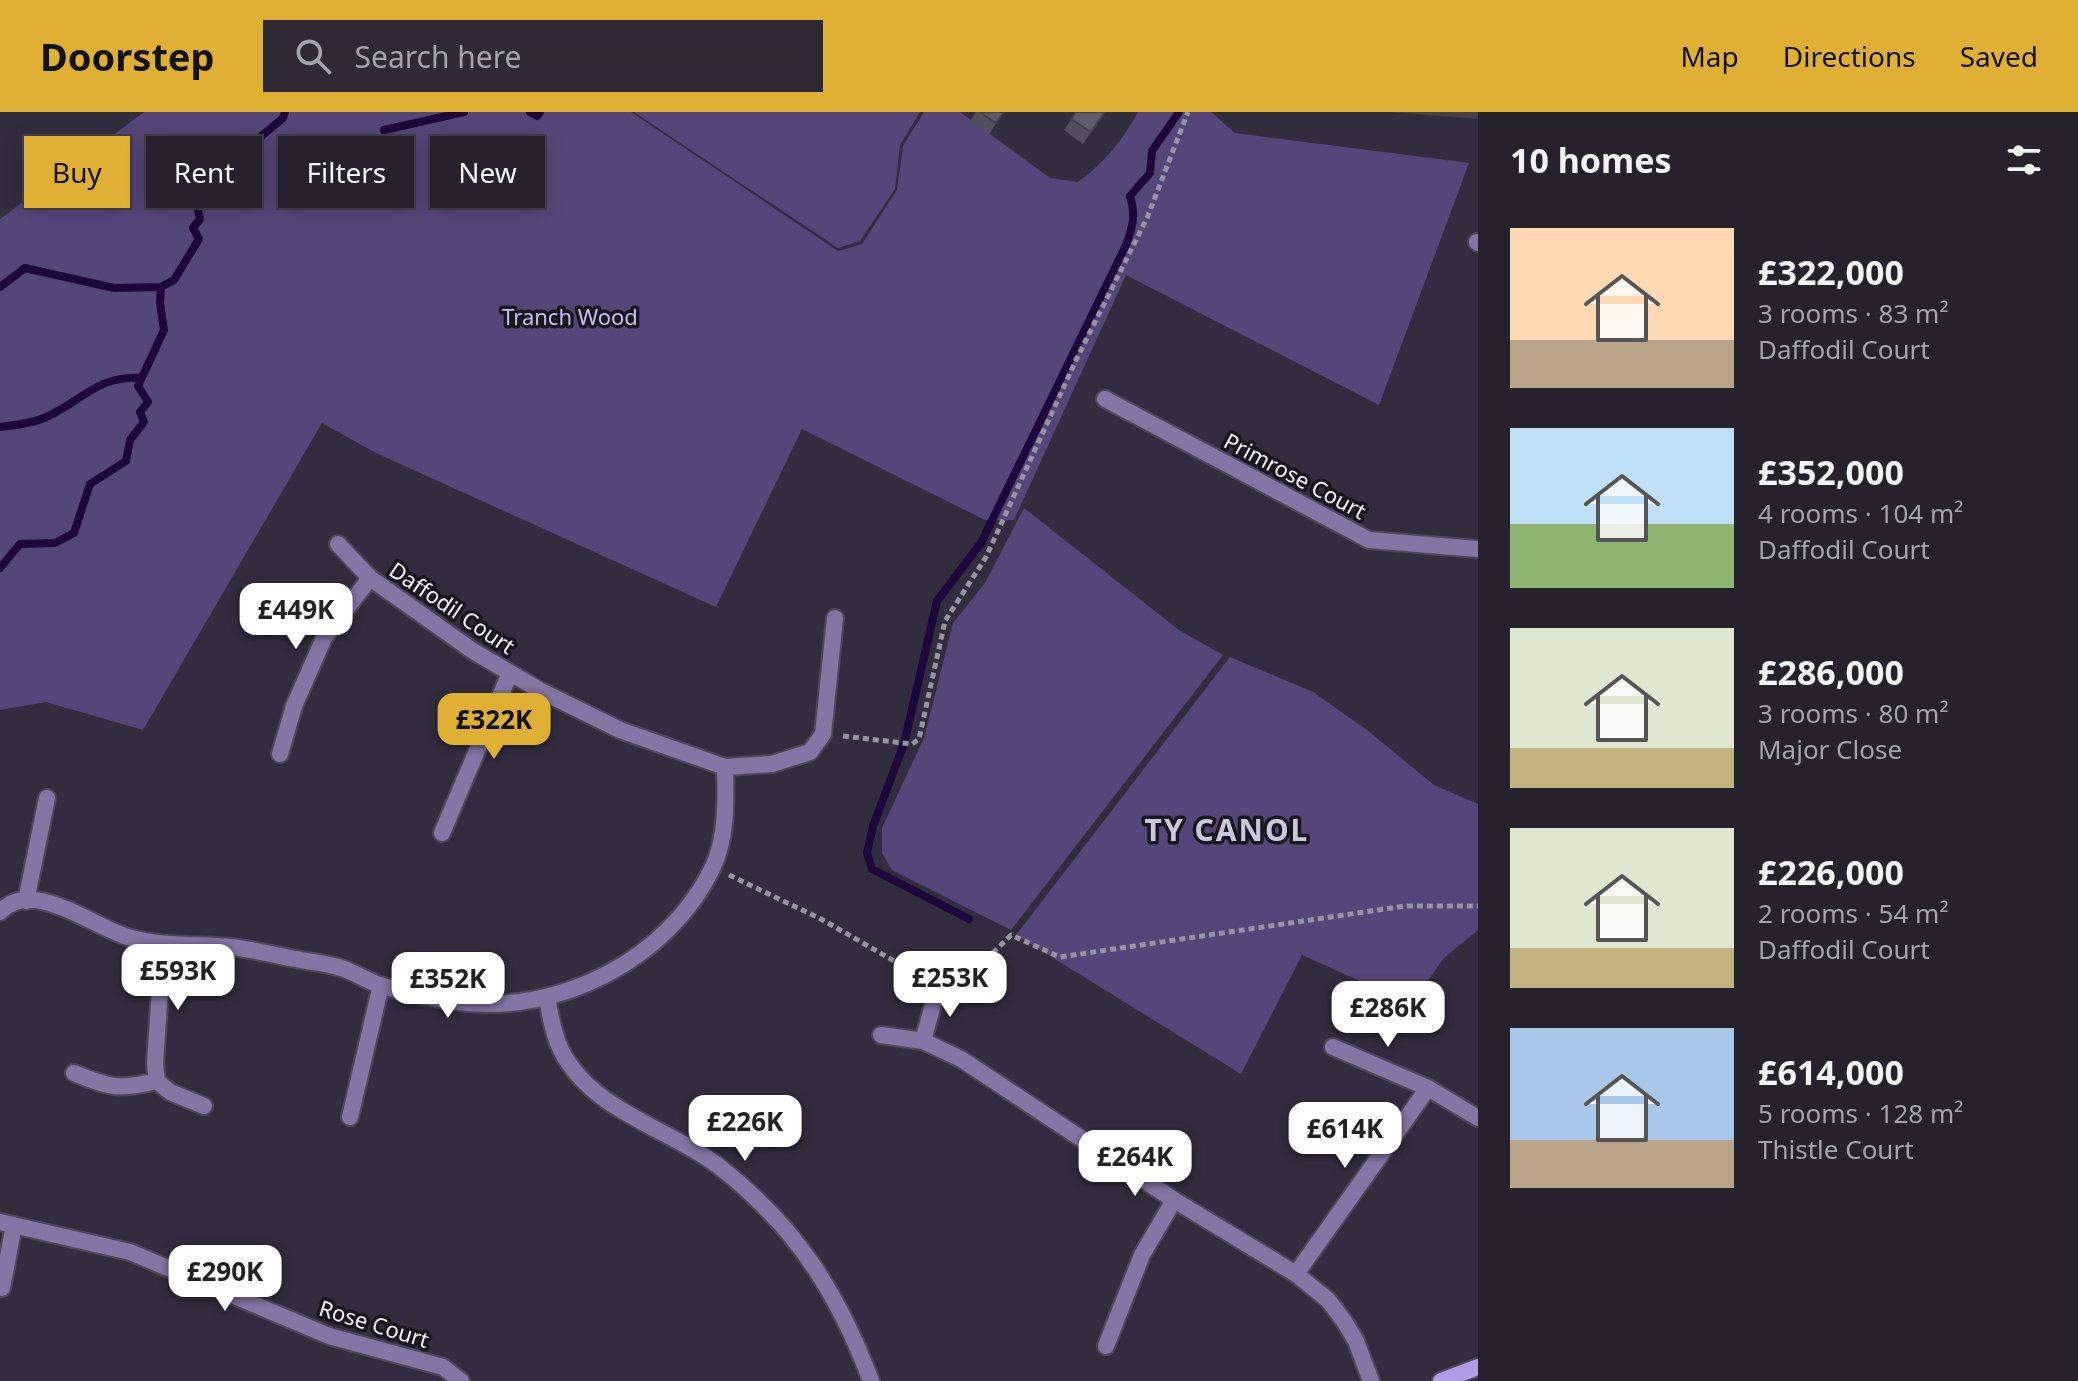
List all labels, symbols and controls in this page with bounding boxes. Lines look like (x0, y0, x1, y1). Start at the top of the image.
search box (263, 20, 823, 92)
text: Doorstep (40, 30, 215, 82)
icon: search (291, 34, 335, 78)
text: Search here (355, 36, 522, 77)
text: Map (1680, 37, 1739, 75)
text: Directions (1783, 37, 1916, 75)
text: Saved (1960, 37, 2038, 75)
chip: Buy (24, 136, 130, 208)
chip: Rent (146, 136, 262, 208)
chip: Filters (278, 136, 414, 208)
chip: New (430, 136, 545, 208)
text: 10 homes (1510, 137, 1672, 183)
icon: filters (2002, 138, 2046, 182)
text: £322,000 (1758, 249, 1904, 295)
icon: home (1574, 260, 1670, 356)
text: 3 rooms · 83 m² (1758, 295, 1948, 331)
park label: Tranch Wood (502, 301, 638, 331)
text: Daffodil Court (1758, 331, 1930, 367)
street label: Primrose Court (1219, 425, 1372, 525)
text: £352,000 (1758, 449, 1904, 495)
icon: home (1574, 460, 1670, 556)
text: 4 rooms · 104 m² (1758, 495, 1963, 531)
text: Daffodil Court (1758, 531, 1930, 567)
street label: Daffodil Court (384, 554, 521, 660)
pin: £449K (240, 583, 352, 651)
text: £449K (258, 591, 334, 627)
text: £286,000 (1758, 649, 1904, 695)
icon: home (1574, 660, 1670, 756)
pin: £322K (438, 693, 550, 761)
text: 3 rooms · 80 m² (1758, 695, 1948, 731)
text: £322K (456, 701, 532, 737)
text: Major Close (1758, 731, 1902, 767)
district label: TY CANOL (1145, 809, 1309, 850)
text: £226,000 (1758, 849, 1904, 895)
icon: home (1574, 860, 1670, 956)
text: 2 rooms · 54 m² (1758, 895, 1948, 931)
text: Daffodil Court (1758, 931, 1930, 967)
pin: £593K (122, 944, 234, 1012)
pin: £253K (894, 951, 1006, 1019)
text: £593K (140, 952, 216, 988)
pin: £352K (392, 952, 504, 1020)
text: £253K (912, 959, 988, 995)
text: £352K (410, 960, 486, 996)
pin: £286K (1332, 981, 1444, 1049)
text: £286K (1350, 989, 1426, 1025)
text: £614,000 (1758, 1049, 1904, 1095)
icon: home (1574, 1060, 1670, 1156)
pin: £226K (689, 1095, 801, 1163)
text: 5 rooms · 128 m² (1758, 1095, 1963, 1131)
pin: £614K (1289, 1102, 1401, 1170)
text: £226K (707, 1103, 783, 1139)
text: £614K (1307, 1110, 1383, 1146)
pin: £264K (1079, 1130, 1191, 1198)
text: Thistle Court (1758, 1131, 1914, 1167)
text: £264K (1097, 1138, 1173, 1174)
pin: £290K (169, 1245, 281, 1313)
text: £290K (187, 1253, 263, 1289)
street label: Rose Court (316, 1292, 433, 1354)

